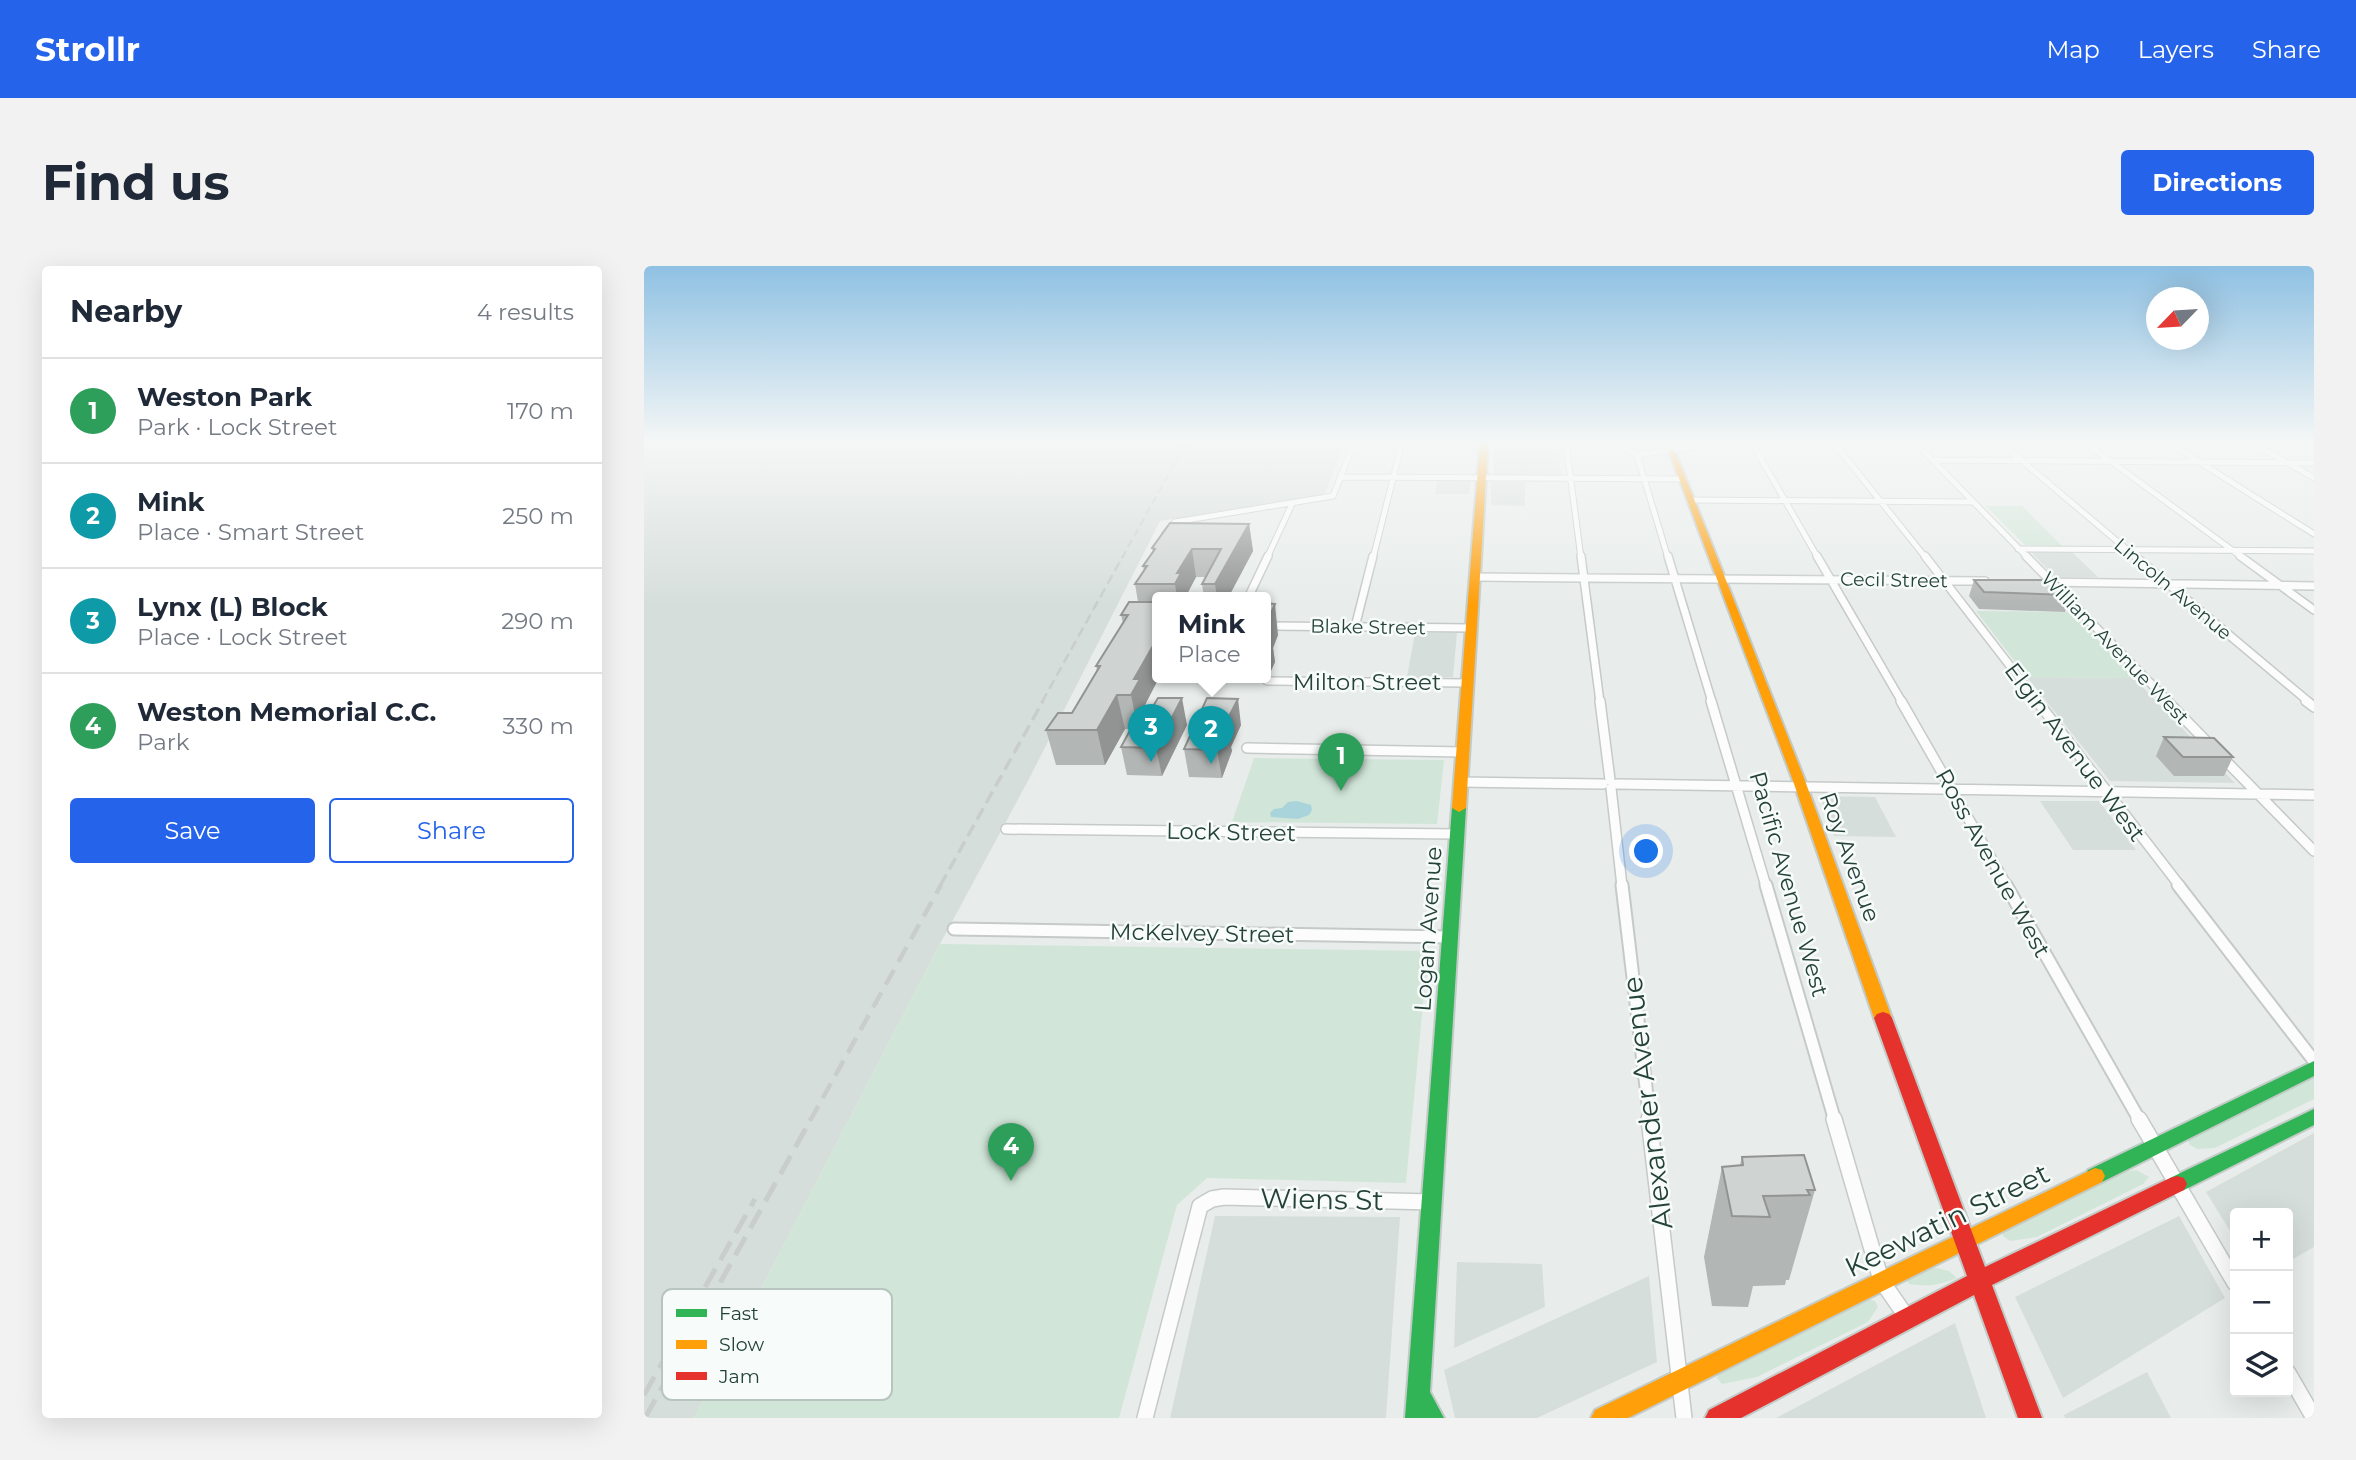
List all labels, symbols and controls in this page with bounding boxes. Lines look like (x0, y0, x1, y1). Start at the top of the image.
text: Strollr (35, 29, 140, 69)
text: Map (2046, 35, 2100, 64)
text: Layers (2138, 35, 2214, 64)
text: Share (2252, 35, 2321, 64)
button: Directions (2121, 150, 2314, 215)
text: Find us (42, 153, 230, 212)
north arrow (2146, 287, 2209, 350)
text: Nearby (70, 293, 182, 330)
text: 4 results (477, 298, 574, 326)
text: Weston Park (137, 381, 312, 413)
text: 1 (88, 397, 98, 425)
text: 170 m (507, 397, 574, 425)
text: Park · Lock Street (137, 413, 337, 441)
text: Mink (137, 486, 205, 518)
text: 2 (86, 502, 100, 530)
text: 250 m (502, 502, 574, 530)
text: Place · Smart Street (137, 518, 364, 546)
street label: Lincoln Avenue (2110, 533, 2236, 645)
street label: William Avenue West (2036, 567, 2194, 729)
street label: Cecil Street (1840, 568, 1948, 592)
text: Lynx (L) Block (137, 591, 328, 623)
popup (1152, 592, 1271, 683)
text: 3 (86, 607, 100, 635)
text: 290 m (501, 607, 574, 635)
text: Mink (1178, 608, 1245, 640)
street label: Blake Street (1310, 614, 1426, 640)
text: Place · Lock Street (137, 623, 348, 651)
text: Place (1178, 640, 1241, 668)
street label: Elgin Avenue West (1999, 657, 2151, 847)
street label: Milton Street (1293, 668, 1441, 696)
text: Weston Memorial C.C. (137, 696, 436, 728)
pin: 3 (1128, 704, 1174, 762)
pin: 2 (1188, 706, 1234, 764)
text: 4 (85, 712, 101, 740)
text: 330 m (503, 712, 574, 740)
text: Park (137, 728, 190, 756)
pin: 1 (1318, 733, 1364, 791)
street label: Ross Avenue West (1930, 764, 2056, 962)
street label: Pacific Avenue West (1743, 768, 1835, 1000)
street label: Roy Avenue (1814, 788, 1886, 926)
button: Save (70, 798, 315, 863)
button: Share (329, 798, 574, 863)
street label: Lock Street (1166, 817, 1296, 847)
your location (1629, 834, 1663, 868)
street label: Logan Avenue (1408, 845, 1448, 1013)
street label: McKelvey Street (1109, 917, 1295, 949)
street label: Alexander Avenue (1615, 975, 1679, 1231)
pin: 4 (988, 1123, 1034, 1181)
street label: Keewatin Street (1839, 1156, 2055, 1284)
street label: Wiens St (1260, 1181, 1384, 1217)
map controls (2230, 1208, 2293, 1397)
button: + (2230, 1208, 2293, 1271)
button: − (2230, 1271, 2293, 1334)
legend (662, 1289, 892, 1400)
text: Fast (719, 1302, 759, 1325)
text: Slow (719, 1333, 764, 1356)
button: layers (2230, 1334, 2293, 1397)
text: Jam (718, 1365, 760, 1388)

